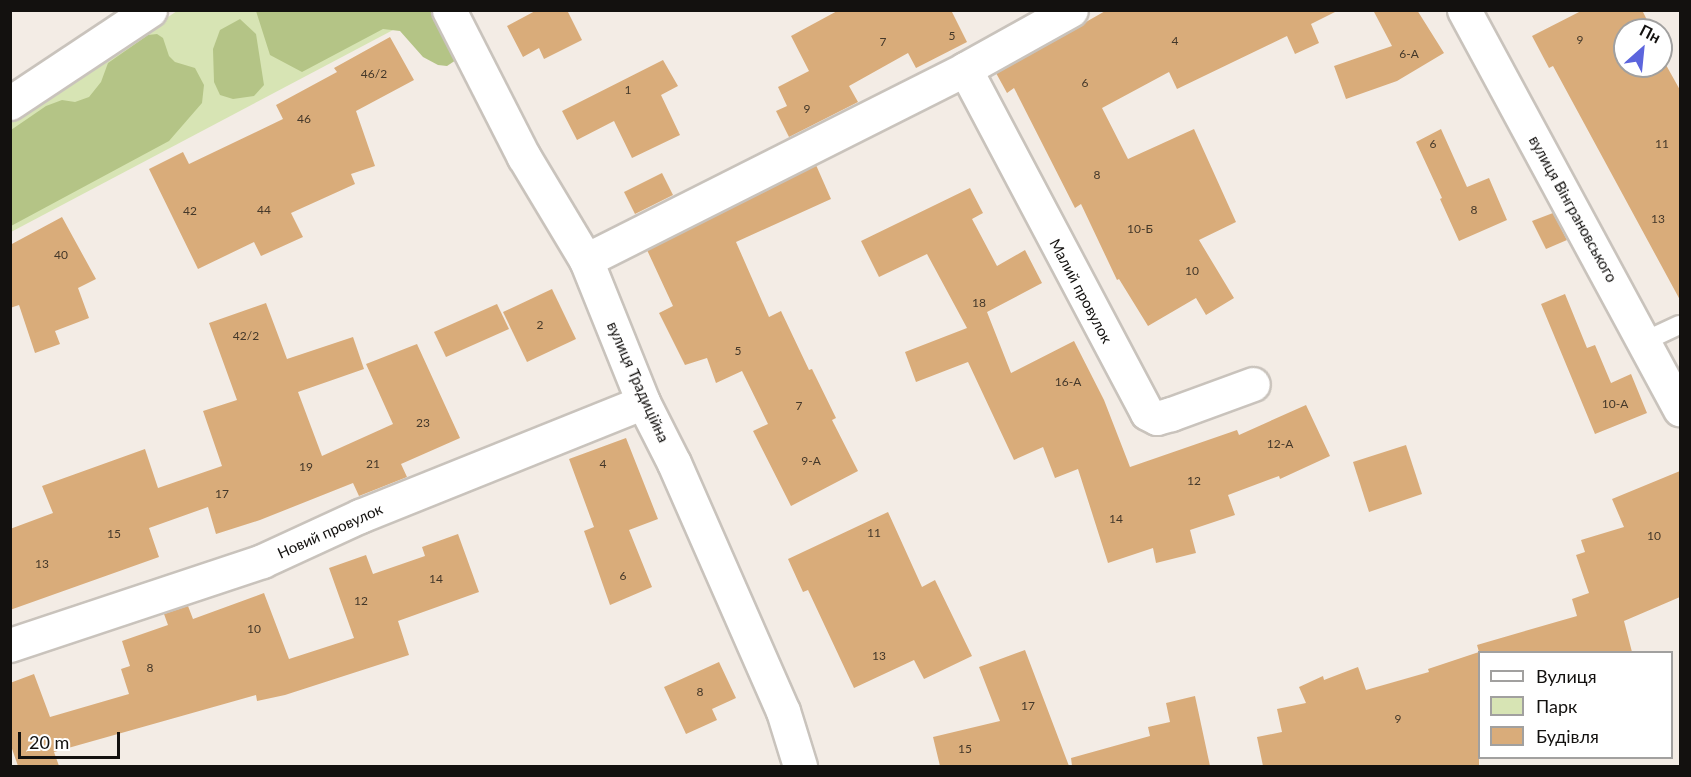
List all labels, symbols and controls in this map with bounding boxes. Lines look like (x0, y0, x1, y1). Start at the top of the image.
north arrow (1613, 18, 1673, 78)
text: Пн (1637, 20, 1664, 47)
house number: 5 (949, 29, 955, 43)
house number: 9 (1577, 33, 1583, 47)
house number: 4 (1172, 34, 1178, 48)
house number: 7 (880, 35, 886, 49)
house number: 6-А (1399, 47, 1419, 61)
house number: 46/2 (361, 67, 387, 81)
house number: 6 (1082, 76, 1088, 90)
house number: 1 (625, 83, 631, 97)
house number: 9 (804, 102, 810, 116)
house number: 46 (297, 112, 311, 126)
street label: вулиця Вінграновського (1525, 133, 1621, 285)
house number: 6 (1430, 137, 1436, 151)
house number: 11 (1655, 137, 1669, 151)
house number: 8 (1094, 168, 1100, 182)
house number: 44 (257, 203, 271, 217)
house number: 8 (1471, 203, 1477, 217)
house number: 42 (183, 204, 197, 218)
house number: 13 (1651, 212, 1665, 226)
house number: 10-Б (1127, 222, 1153, 236)
street label: Малий провулок (1046, 236, 1116, 346)
house number: 40 (54, 248, 68, 262)
house number: 10 (1185, 264, 1199, 278)
house number: 18 (972, 296, 986, 310)
house number: 2 (537, 318, 543, 332)
street label: вулиця Традиційна (603, 319, 673, 445)
house number: 42/2 (233, 329, 259, 343)
house number: 5 (735, 344, 741, 358)
house number: 16-А (1055, 375, 1081, 389)
house number: 10-А (1602, 397, 1628, 411)
house number: 7 (796, 399, 802, 413)
house number: 23 (416, 416, 430, 430)
house number: 12-А (1267, 437, 1293, 451)
house number: 9-А (801, 454, 821, 468)
house number: 21 (366, 457, 380, 471)
house number: 4 (600, 457, 606, 471)
house number: 19 (299, 460, 313, 474)
house number: 12 (1187, 474, 1201, 488)
house number: 17 (215, 487, 229, 501)
street label: Новий провулок (275, 500, 385, 562)
house number: 14 (1109, 512, 1123, 526)
house number: 11 (867, 526, 881, 540)
house number: 15 (107, 527, 121, 541)
house number: 10 (1647, 529, 1661, 543)
house number: 13 (35, 557, 49, 571)
house number: 6 (620, 569, 626, 583)
house number: 14 (429, 572, 443, 586)
house number: 12 (354, 594, 368, 608)
house number: 10 (247, 622, 261, 636)
house number: 13 (872, 649, 886, 663)
legend (1478, 651, 1673, 759)
house number: 8 (147, 661, 153, 675)
text: Вулиця (1536, 665, 1597, 687)
house number: 8 (697, 685, 703, 699)
text: Парк (1536, 695, 1577, 717)
house number: 17 (1021, 699, 1035, 713)
house number: 9 (1395, 712, 1401, 726)
scale bar (21, 720, 123, 758)
text: Будівля (1536, 725, 1599, 747)
text: 20 m (29, 731, 69, 753)
house number: 15 (958, 742, 972, 756)

